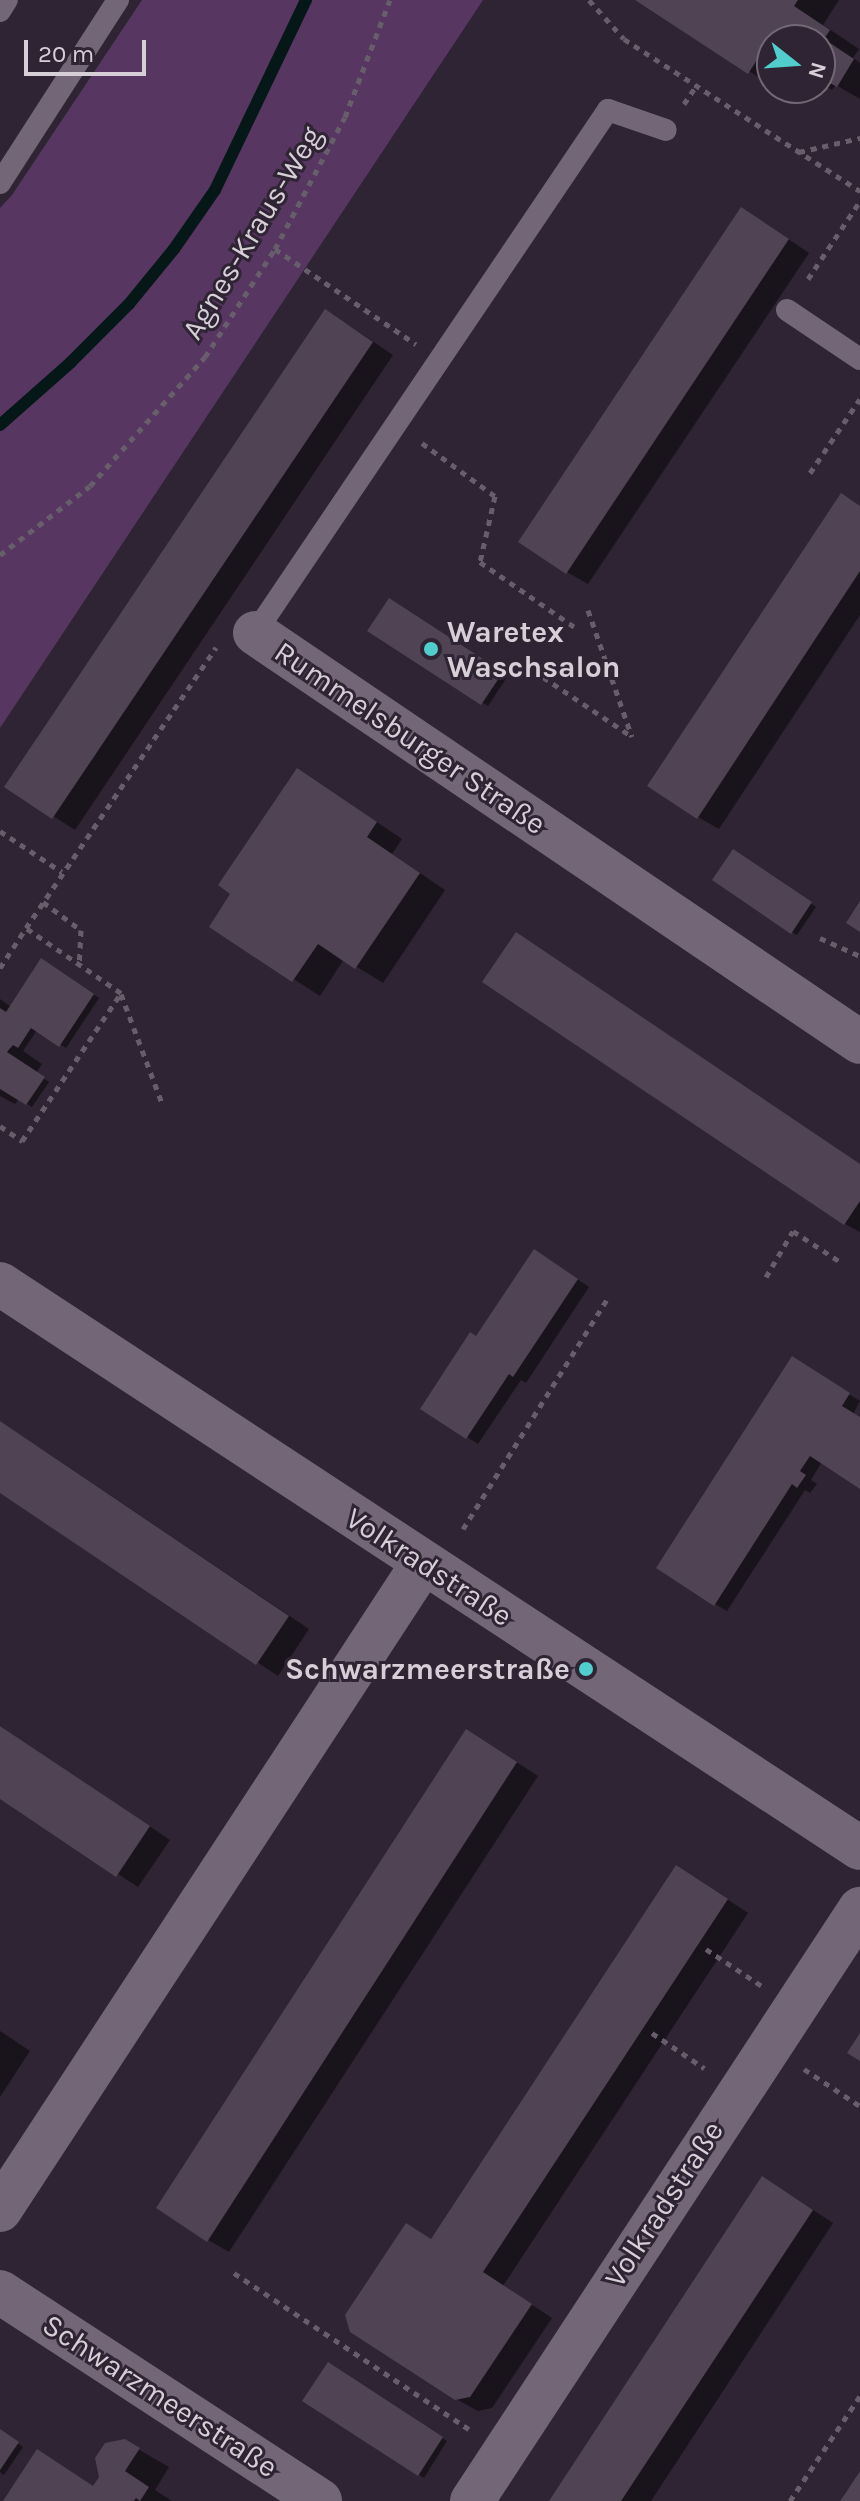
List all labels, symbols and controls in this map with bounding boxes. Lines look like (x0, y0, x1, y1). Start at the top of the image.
scale bar (28, 24, 150, 74)
north arrow (756, 24, 836, 104)
text: 20 m (38, 40, 94, 68)
text: N (802, 59, 832, 82)
street label: Agnes-Kraus-Weg (174, 120, 330, 346)
place label: Waretex Waschsalon (447, 614, 620, 684)
street label: Rummelsburger Straße (268, 634, 552, 842)
marker: Waretex Waschsalon (422, 640, 440, 658)
street label: Volkradstraße (339, 1500, 519, 1634)
place label: Schwarzmeerstraße (285, 1651, 570, 1687)
marker: Schwarzmeerstraße (577, 1660, 595, 1678)
street label: Volkradstraße (597, 2114, 731, 2294)
street label: Schwarzmeerstraße (36, 2307, 284, 2485)

